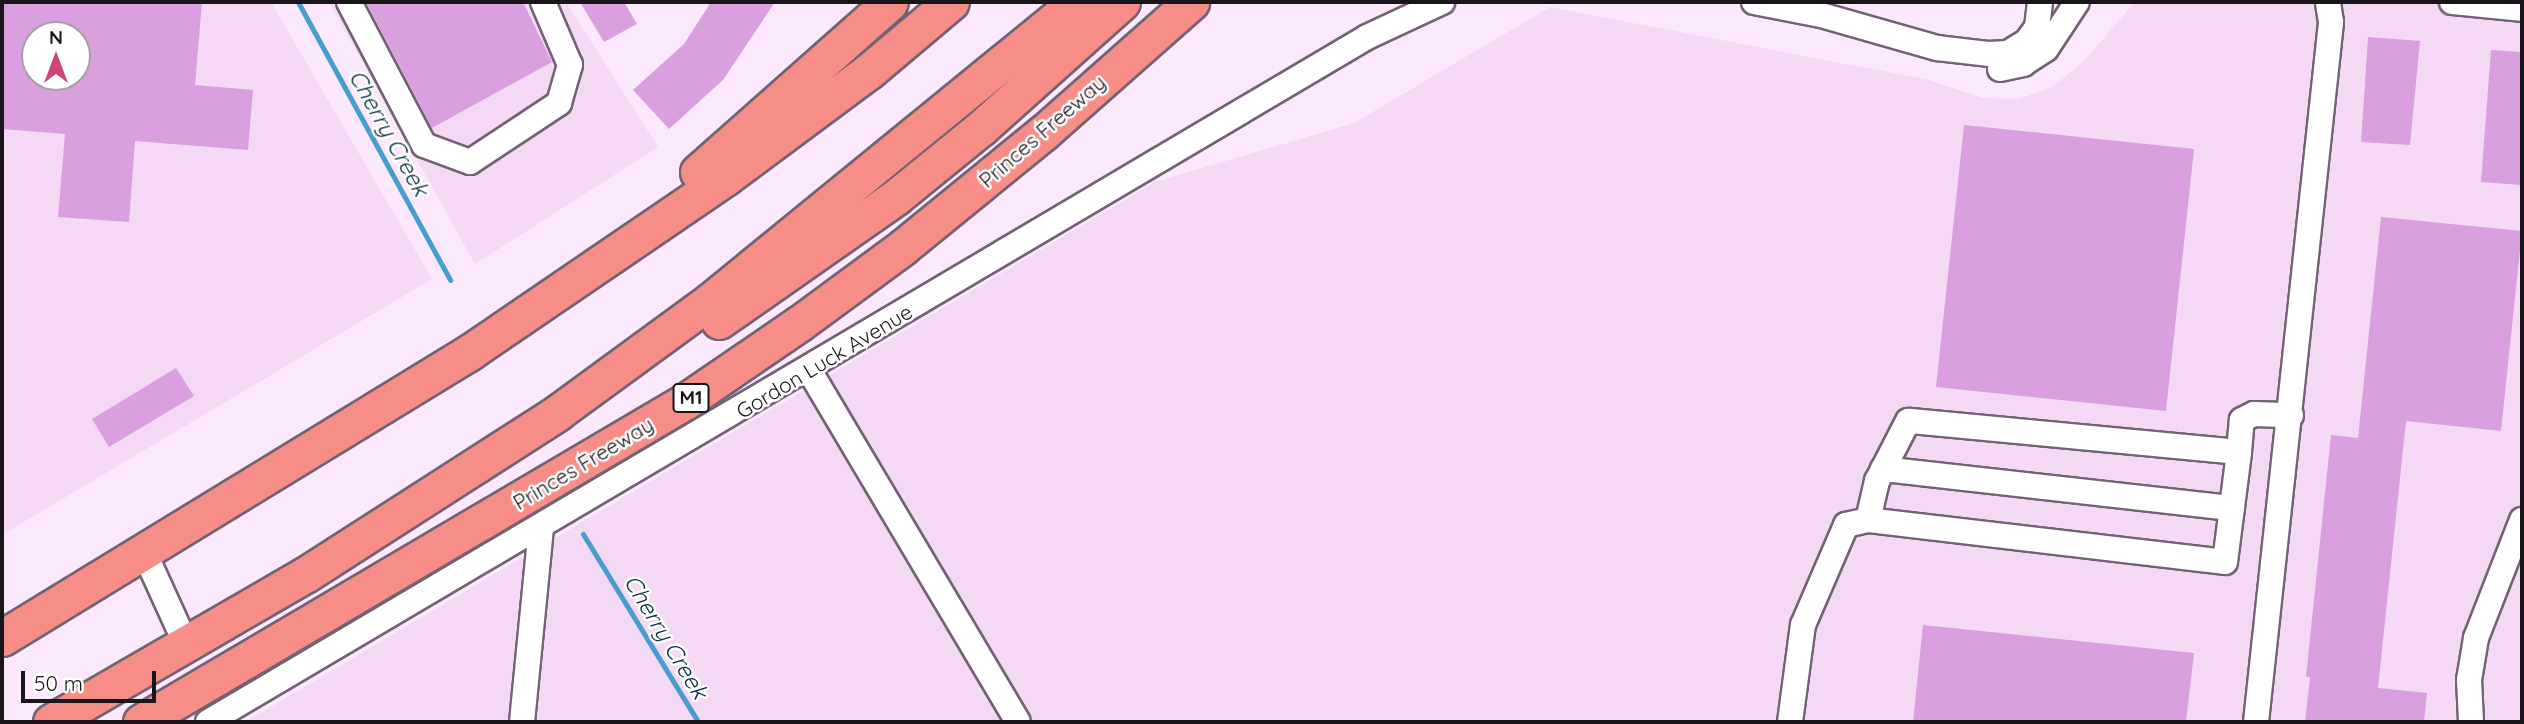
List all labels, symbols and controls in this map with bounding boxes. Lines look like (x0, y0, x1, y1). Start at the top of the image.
north arrow (21, 21, 91, 91)
text: N (49, 25, 63, 49)
water label: Cherry Creek (343, 65, 435, 201)
street label: Princes Freeway (974, 69, 1110, 193)
street label: Gordon Luck Avenue (731, 298, 917, 424)
road number: M1 (672, 382, 710, 414)
street label: Princes Freeway (508, 411, 658, 515)
water label: Cherry Creek (618, 570, 714, 704)
scale bar (24, 658, 159, 702)
text: 50 m (34, 670, 83, 696)

